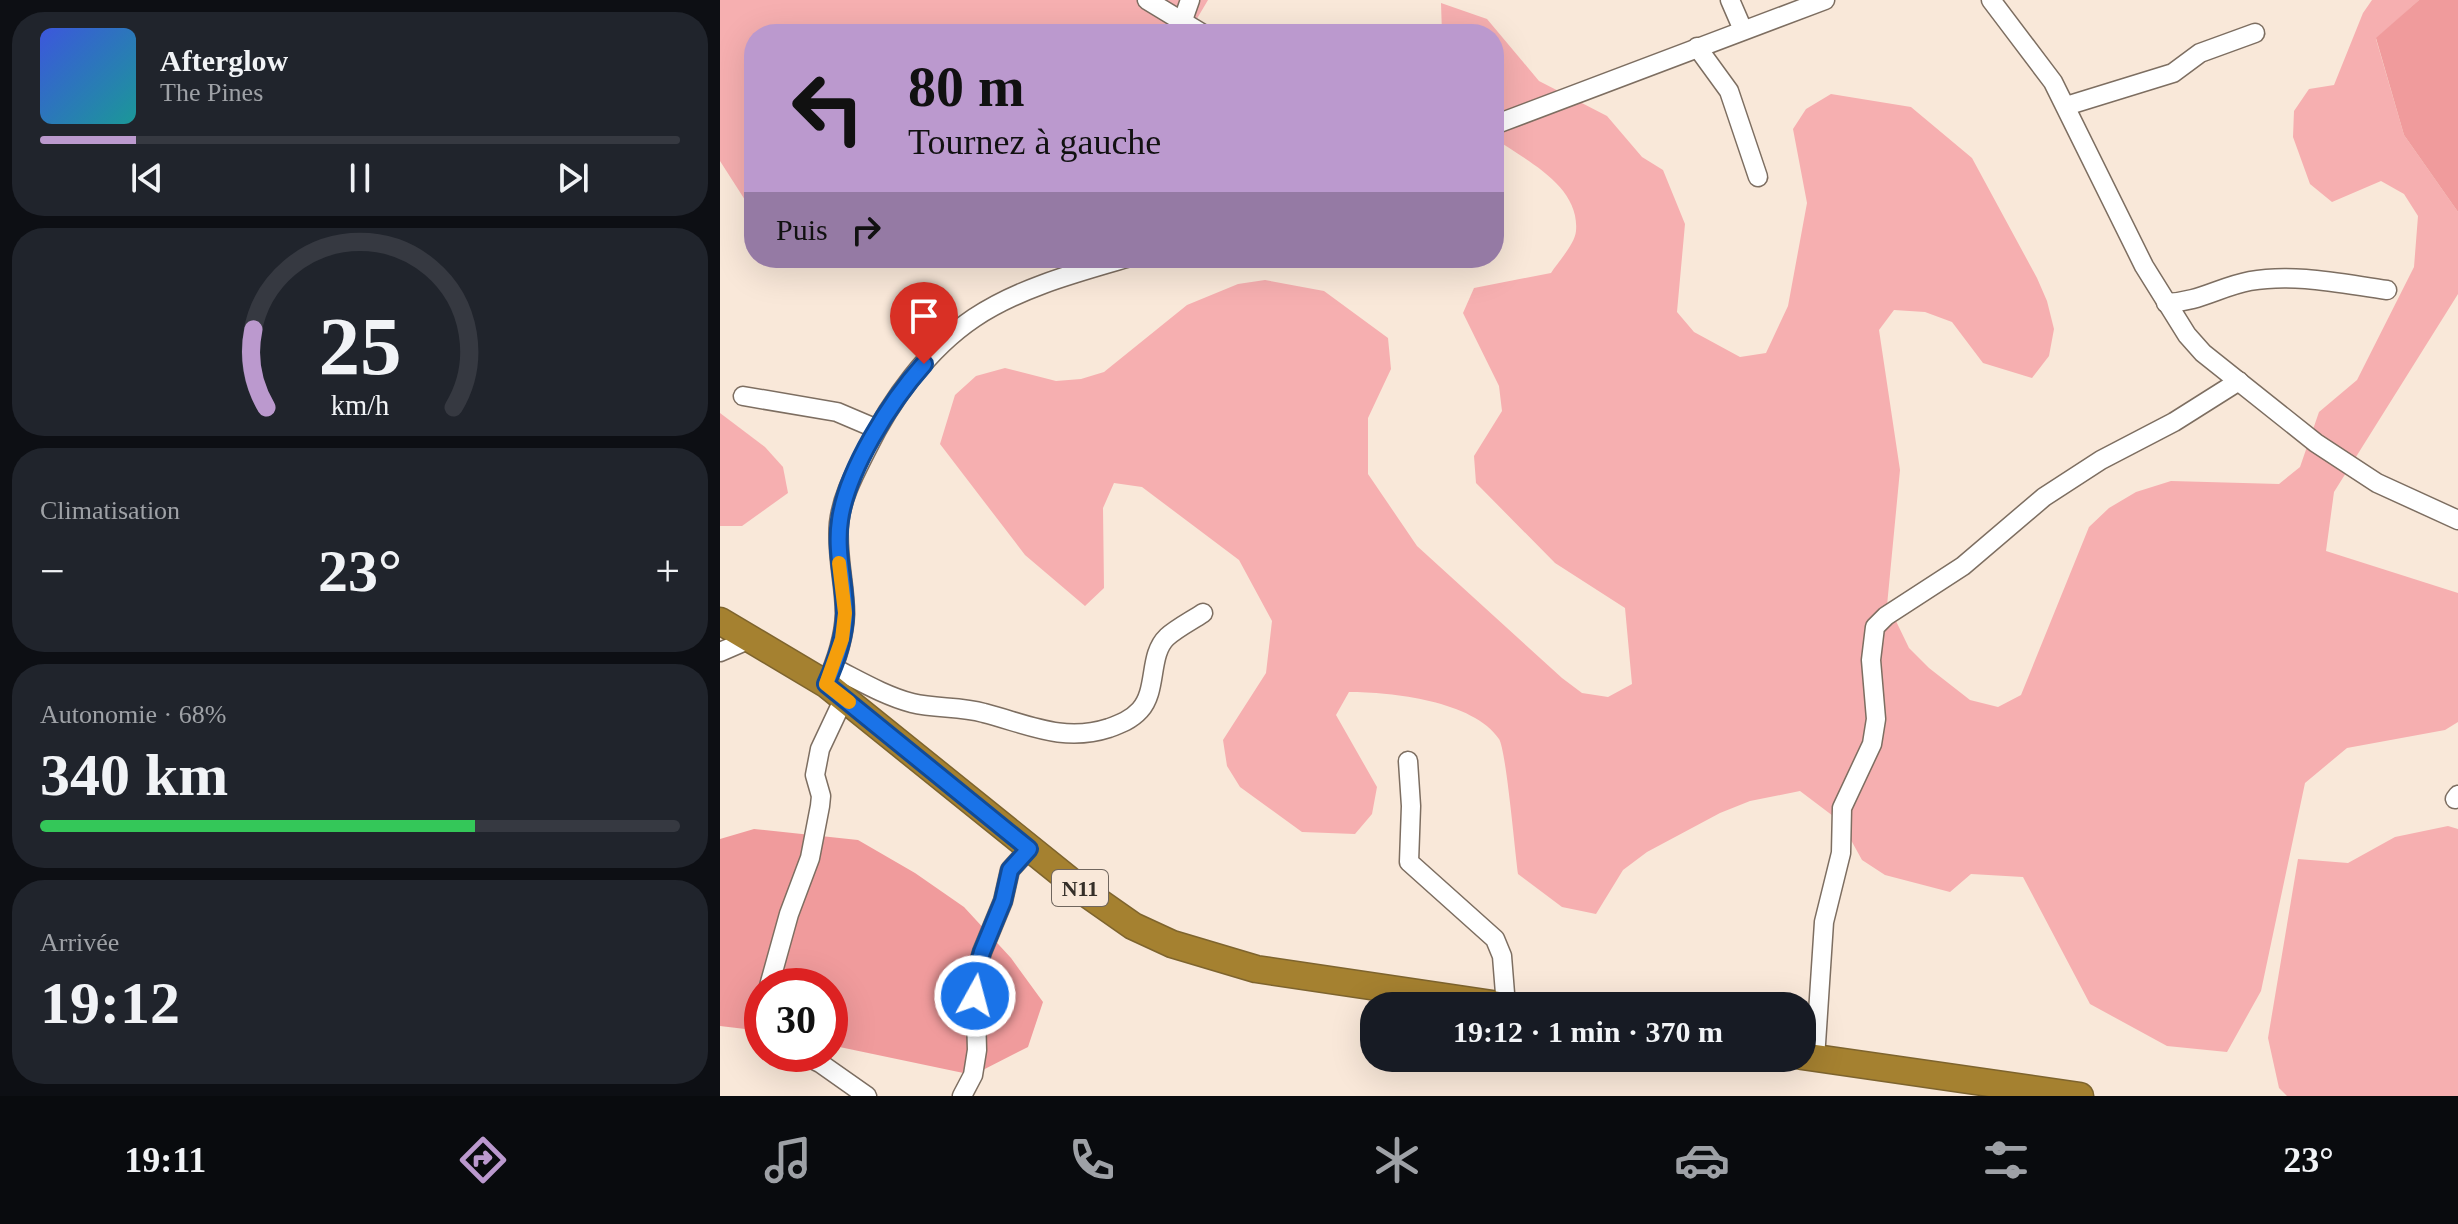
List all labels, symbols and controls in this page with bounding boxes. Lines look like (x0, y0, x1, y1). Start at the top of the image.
text: Afterglow (160, 44, 288, 77)
icon: left (776, 56, 880, 160)
text: 80 m (908, 56, 1025, 118)
text: The Pines (160, 78, 263, 107)
text: Tournez à gauche (908, 122, 1161, 162)
icon: previous (125, 156, 169, 200)
icon: pause (338, 156, 382, 200)
icon: next (551, 156, 595, 200)
icon: right (844, 208, 888, 252)
text: Puis (776, 213, 828, 246)
pin (890, 282, 958, 364)
icon: arrive (902, 294, 946, 338)
text: 25 (318, 300, 402, 392)
text: km/h (331, 390, 389, 421)
text: Climatisation (40, 496, 180, 525)
text: 23° (318, 538, 402, 604)
text: − (40, 547, 65, 596)
text: + (655, 547, 680, 596)
text: Autonomie · 68% (40, 700, 226, 729)
text: 340 km (40, 742, 228, 808)
road number: N11 (1052, 870, 1108, 906)
text: Arrivée (40, 928, 119, 957)
position arrow (933, 954, 1017, 1038)
speed limit sign: 30 (744, 968, 848, 1072)
text: 19:12 (40, 970, 180, 1036)
text: 19:12 · 1 min · 370 m (1453, 1015, 1723, 1048)
icon: directions (455, 1132, 511, 1188)
icon: music (760, 1132, 816, 1188)
icon: phone (1064, 1132, 1120, 1188)
icon: climate (1369, 1132, 1425, 1188)
icon: car (1674, 1132, 1730, 1188)
icon: filters (1978, 1132, 2034, 1188)
text: 19:11 (124, 1140, 206, 1180)
text: 23° (2283, 1140, 2334, 1180)

